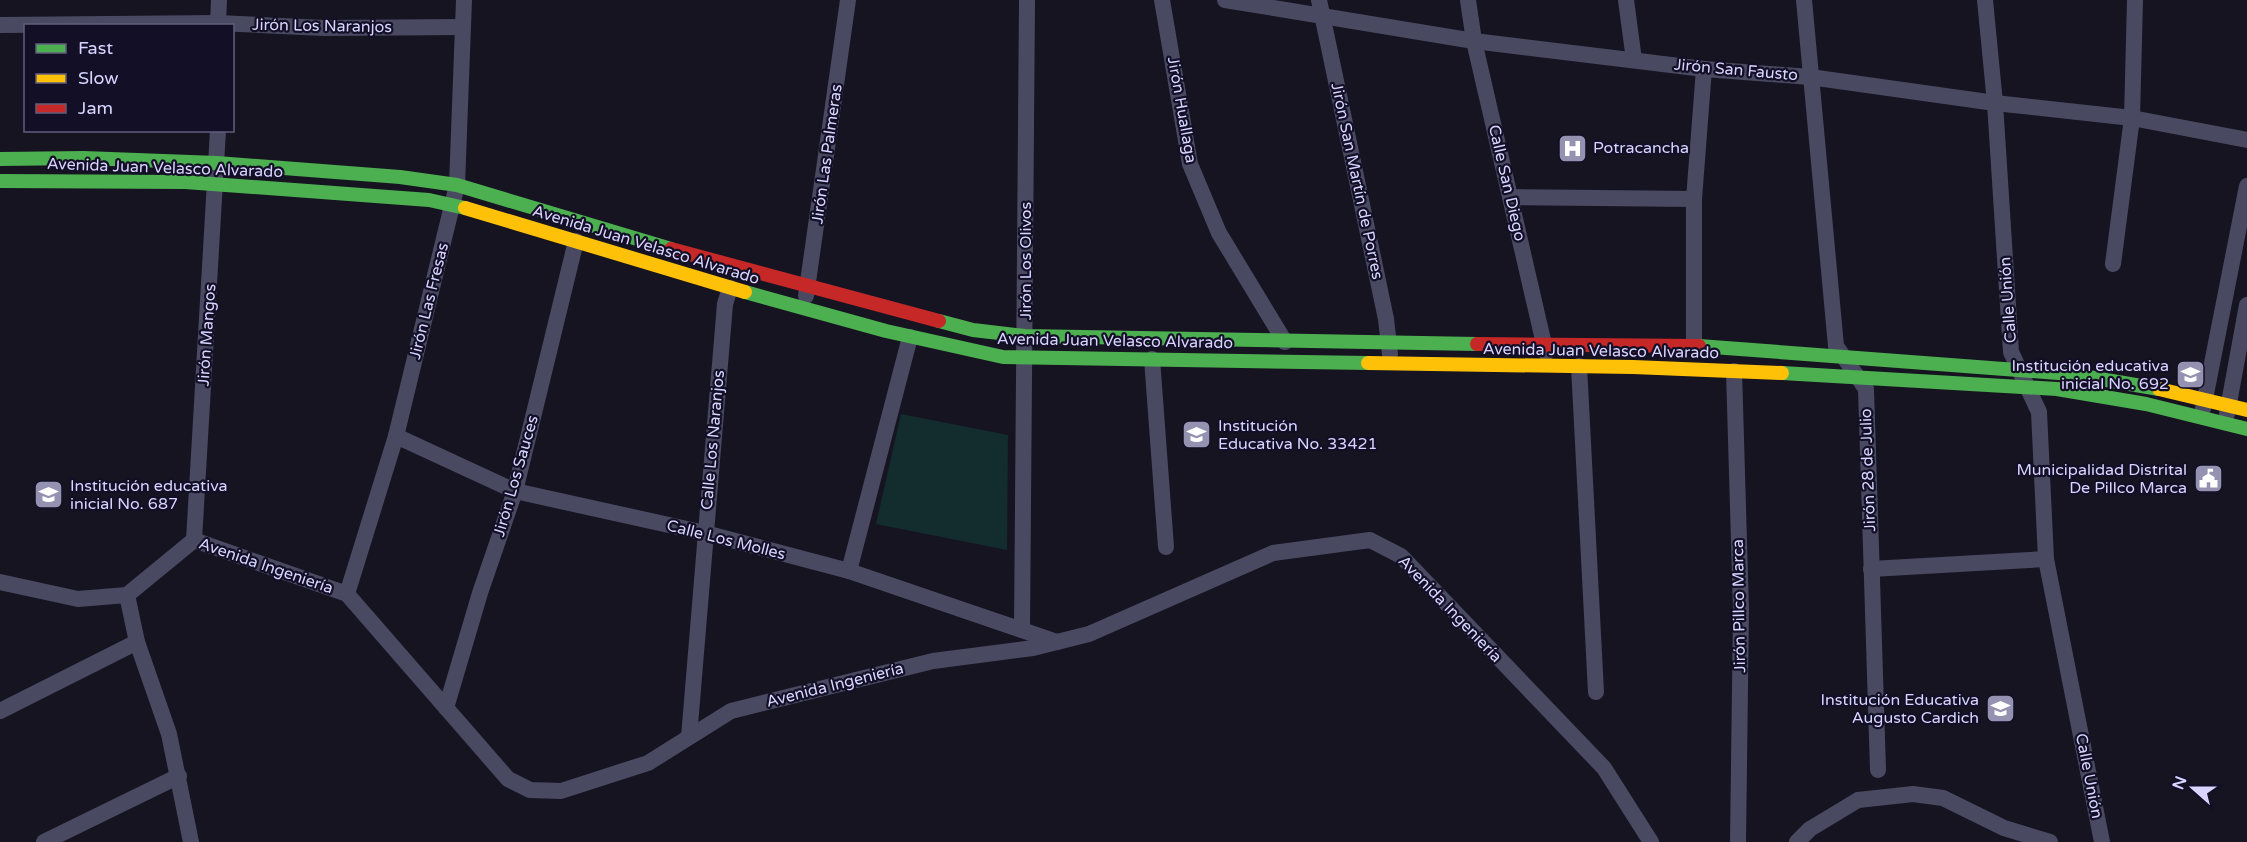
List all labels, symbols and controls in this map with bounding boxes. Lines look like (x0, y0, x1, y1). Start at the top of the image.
street label: Jirón Los Naranjos (252, 15, 392, 37)
legend (24, 24, 234, 132)
text: Fast (78, 37, 113, 59)
street label: Jirón Huallaga (1163, 55, 1201, 165)
street label: Jirón San Fausto (1673, 55, 1799, 85)
text: Slow (78, 67, 119, 89)
street label: Jirón San Martín de Porres (1326, 81, 1388, 281)
street label: Jirón Las Palmeras (807, 83, 847, 225)
text: Jam (78, 97, 113, 119)
street label: Calle San Diego (1484, 123, 1530, 243)
hospital icon: Potracancha (1556, 132, 1588, 164)
place label: Potracancha (1593, 138, 1689, 158)
street label: Avenida Juan Velasco Alvarado (47, 154, 283, 182)
street label: Avenida Juan Velasco Alvarado (530, 201, 762, 289)
street label: Jirón Los Olivos (1016, 202, 1036, 320)
street label: Jirón Las Fresas (405, 241, 453, 361)
street label: Calle Unión (1995, 256, 2021, 344)
street label: Jirón Mangos (193, 283, 221, 387)
street label: Avenida Juan Velasco Alvarado (997, 329, 1233, 353)
street label: Avenida Juan Velasco Alvarado (1483, 339, 1719, 363)
place label: Institución educativa inicial No. 692 (2011, 356, 2169, 394)
school or university icon: Institución educativa inicial No. 692 (2174, 359, 2206, 391)
street label: Calle Los Naranjos (697, 369, 729, 511)
street label: Jirón 28 de Julio (1856, 408, 1880, 532)
street label: Jirón Los Sauces (489, 413, 543, 539)
place label: Institución Educativa No. 33421 (1218, 416, 1378, 454)
school or university icon: Institución Educativa No. 33421 (1181, 419, 1213, 451)
place label: Municipalidad Distrital De Pillco Marca (2017, 460, 2187, 498)
public building icon: Municipalidad Distrital De Pillco Marca (2192, 463, 2224, 495)
place label: Institución educativa inicial No. 687 (70, 476, 228, 514)
school or university icon: Institución educativa inicial No. 687 (33, 479, 65, 511)
street label: Calle Los Molles (665, 516, 787, 564)
street label: Avenida Ingeniería (196, 534, 336, 598)
street label: Jirón Pillco Marca (1728, 539, 1750, 673)
street label: Avenida Ingeniería (1394, 551, 1506, 667)
street label: Avenida Ingeniería (764, 658, 906, 712)
place label: Institución Educativa Augusto Cardich (1821, 690, 1979, 728)
school or university icon: Institución Educativa Augusto Cardich (1984, 693, 2016, 725)
street label: Calle Unión (2071, 732, 2107, 820)
north arrow (2163, 758, 2223, 818)
text: N (2168, 773, 2192, 793)

